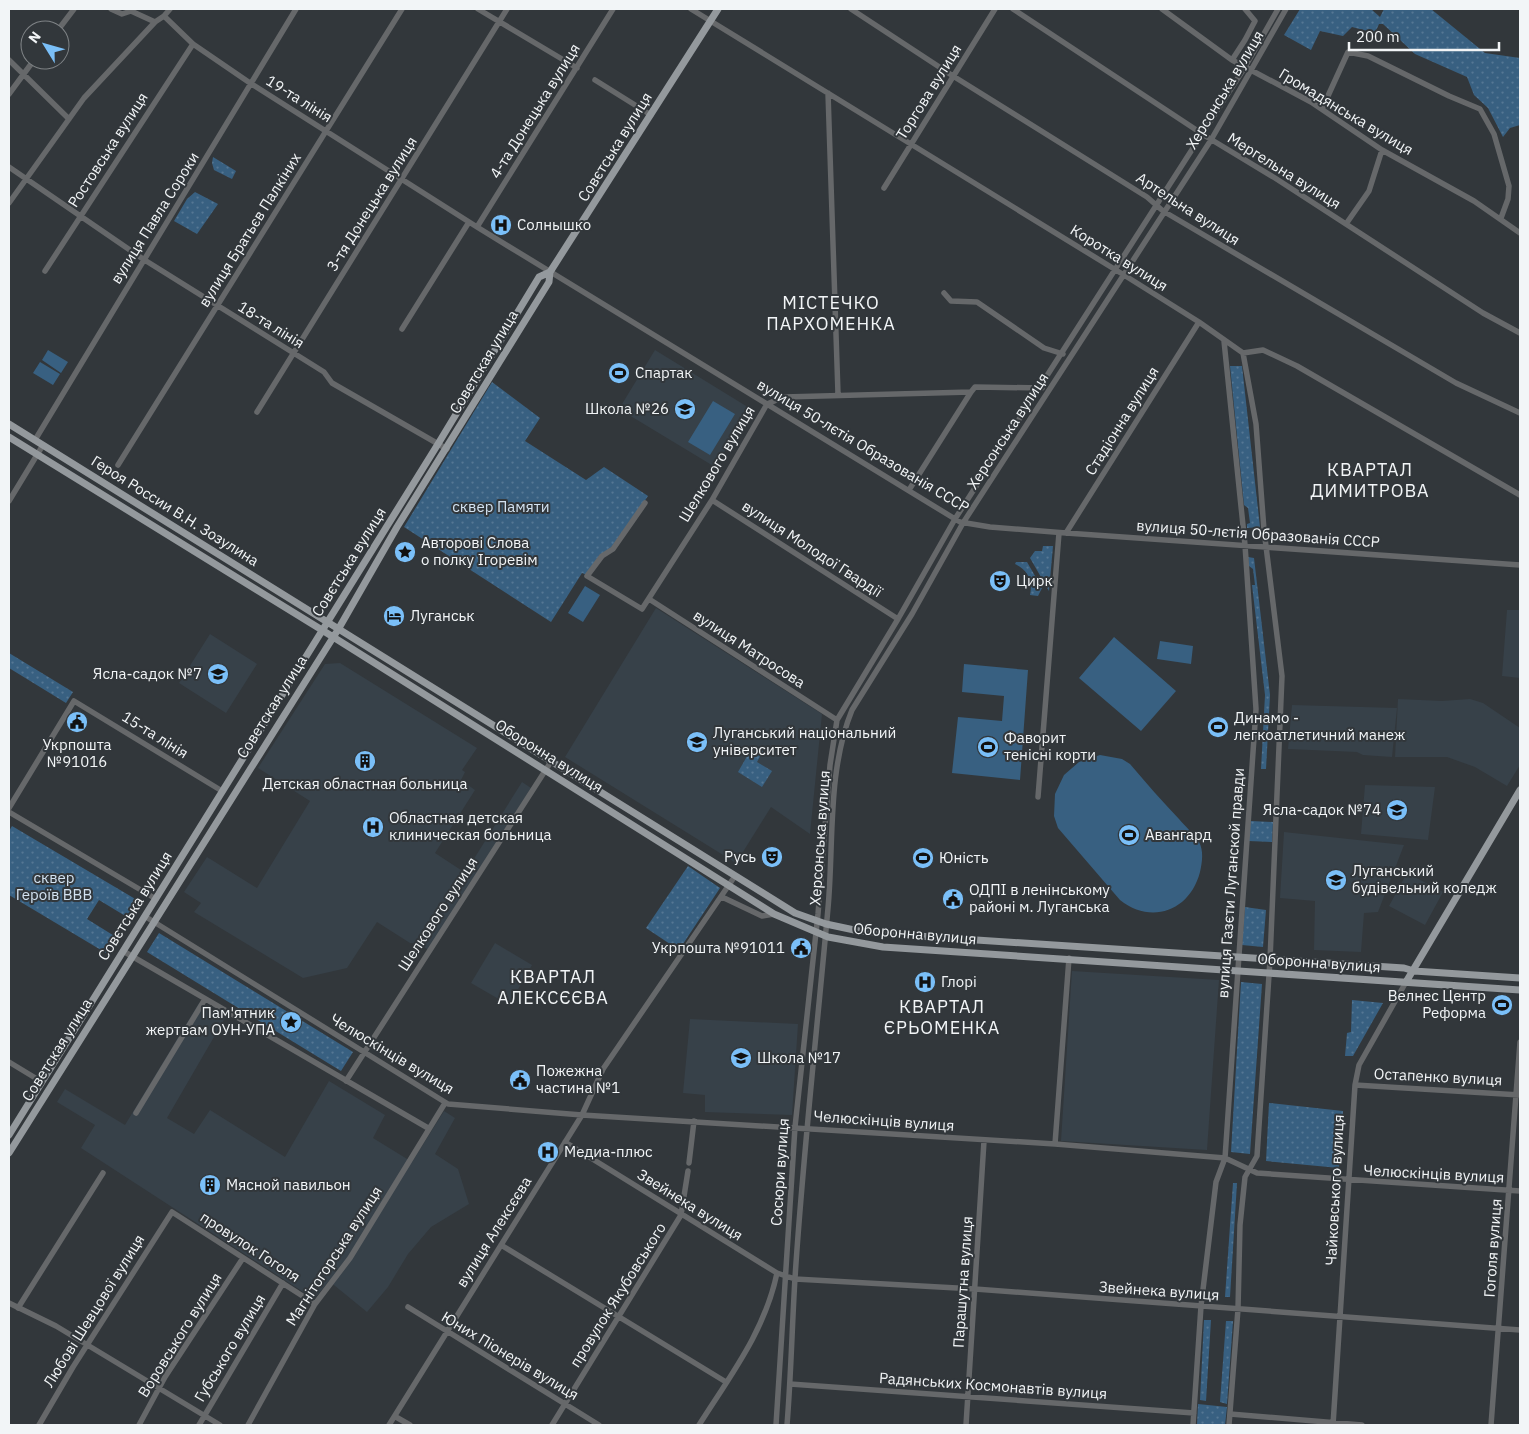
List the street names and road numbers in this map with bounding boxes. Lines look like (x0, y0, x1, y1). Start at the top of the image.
street label: Херсонська вулиця (1182, 27, 1268, 153)
street label: 4-та Донецька вулиця (485, 40, 584, 182)
street label: Торгова вулиця (892, 40, 966, 143)
street label: Громадянська вулиця (1276, 64, 1417, 159)
street label: 19-та лінія (263, 71, 336, 126)
street label: Ростовська вулиця (63, 89, 152, 211)
street label: Совєтська вулиця (573, 89, 656, 205)
street label: Мергельна вулиця (1224, 128, 1344, 213)
street label: 3-тя Донецька вулиця (322, 133, 421, 275)
street label: вулиця Павла Сороки (106, 148, 203, 287)
street label: вулиця Братьєв Палкіних (194, 149, 305, 310)
street label: Артельна вулиця (1133, 168, 1244, 249)
street label: Коротка вулиця (1067, 220, 1172, 295)
street label: 18-та лінія (235, 297, 308, 352)
street label: Советская улица (445, 306, 522, 417)
street label: Стадіонна вулиця (1080, 363, 1163, 479)
street label: Херсонська вулиця (963, 369, 1052, 493)
street label: вулиця 50-лєтія Образованія СССР (754, 375, 973, 517)
street label: Шелкового вулиця (674, 402, 759, 525)
street label: Героя России В.Н. Зозулина (88, 451, 263, 570)
street label: вулиця Молодої Гвардії (738, 496, 886, 601)
street label: Совєтська вулиця (307, 504, 390, 620)
street label: вулиця 50-лєтія Образованія СССР (1136, 516, 1380, 551)
street label: вулиця Матросова (690, 605, 809, 692)
street label: Советская улица (232, 652, 311, 762)
street label: 15-та лінія (119, 707, 192, 762)
street label: Оборонна вулиця (492, 715, 607, 796)
street label: вулиця Газєти Луганской правди (1213, 767, 1248, 999)
street label: Херсонська вулиця (805, 770, 834, 906)
street label: Совєтська вулиця (93, 848, 176, 964)
street label: Шелкового вулиця (394, 853, 482, 974)
street label: Оборонна вулиця (853, 919, 977, 948)
street label: Оборонна вулиця (1257, 949, 1381, 976)
street label: Советская улица (17, 995, 96, 1105)
street label: Челюскінців вулиця (327, 1009, 458, 1098)
street label: Остапенко вулиця (1373, 1064, 1503, 1089)
street label: Челюскінців вулиця (813, 1106, 955, 1135)
street label: Чайковського вулиця (1321, 1114, 1348, 1266)
street label: Сосюри вулиця (766, 1118, 793, 1226)
street label: Челюскінців вулиця (1363, 1160, 1505, 1187)
street label: Звейнека вулиця (634, 1165, 747, 1245)
street label: вулиця Алексєєва (452, 1173, 535, 1291)
street label: Магнітогорська вулиця (281, 1182, 386, 1329)
street label: Гоголя вулиця (1480, 1198, 1505, 1298)
street label: провулок Гоголя (197, 1207, 304, 1286)
street label: Парашутна вулиця (948, 1215, 977, 1348)
street label: провулок Якубовського (565, 1219, 670, 1371)
street label: Любові Шевцової вулиця (39, 1231, 148, 1391)
street label: Воровського вулиця (134, 1269, 226, 1401)
street label: Звейнека вулиця (1098, 1277, 1220, 1304)
street label: Губського вулиця (190, 1290, 269, 1405)
street label: Юних Піонерів вулиця (438, 1307, 582, 1404)
street label: Радянських Космонавтів вулиця (878, 1368, 1108, 1403)

